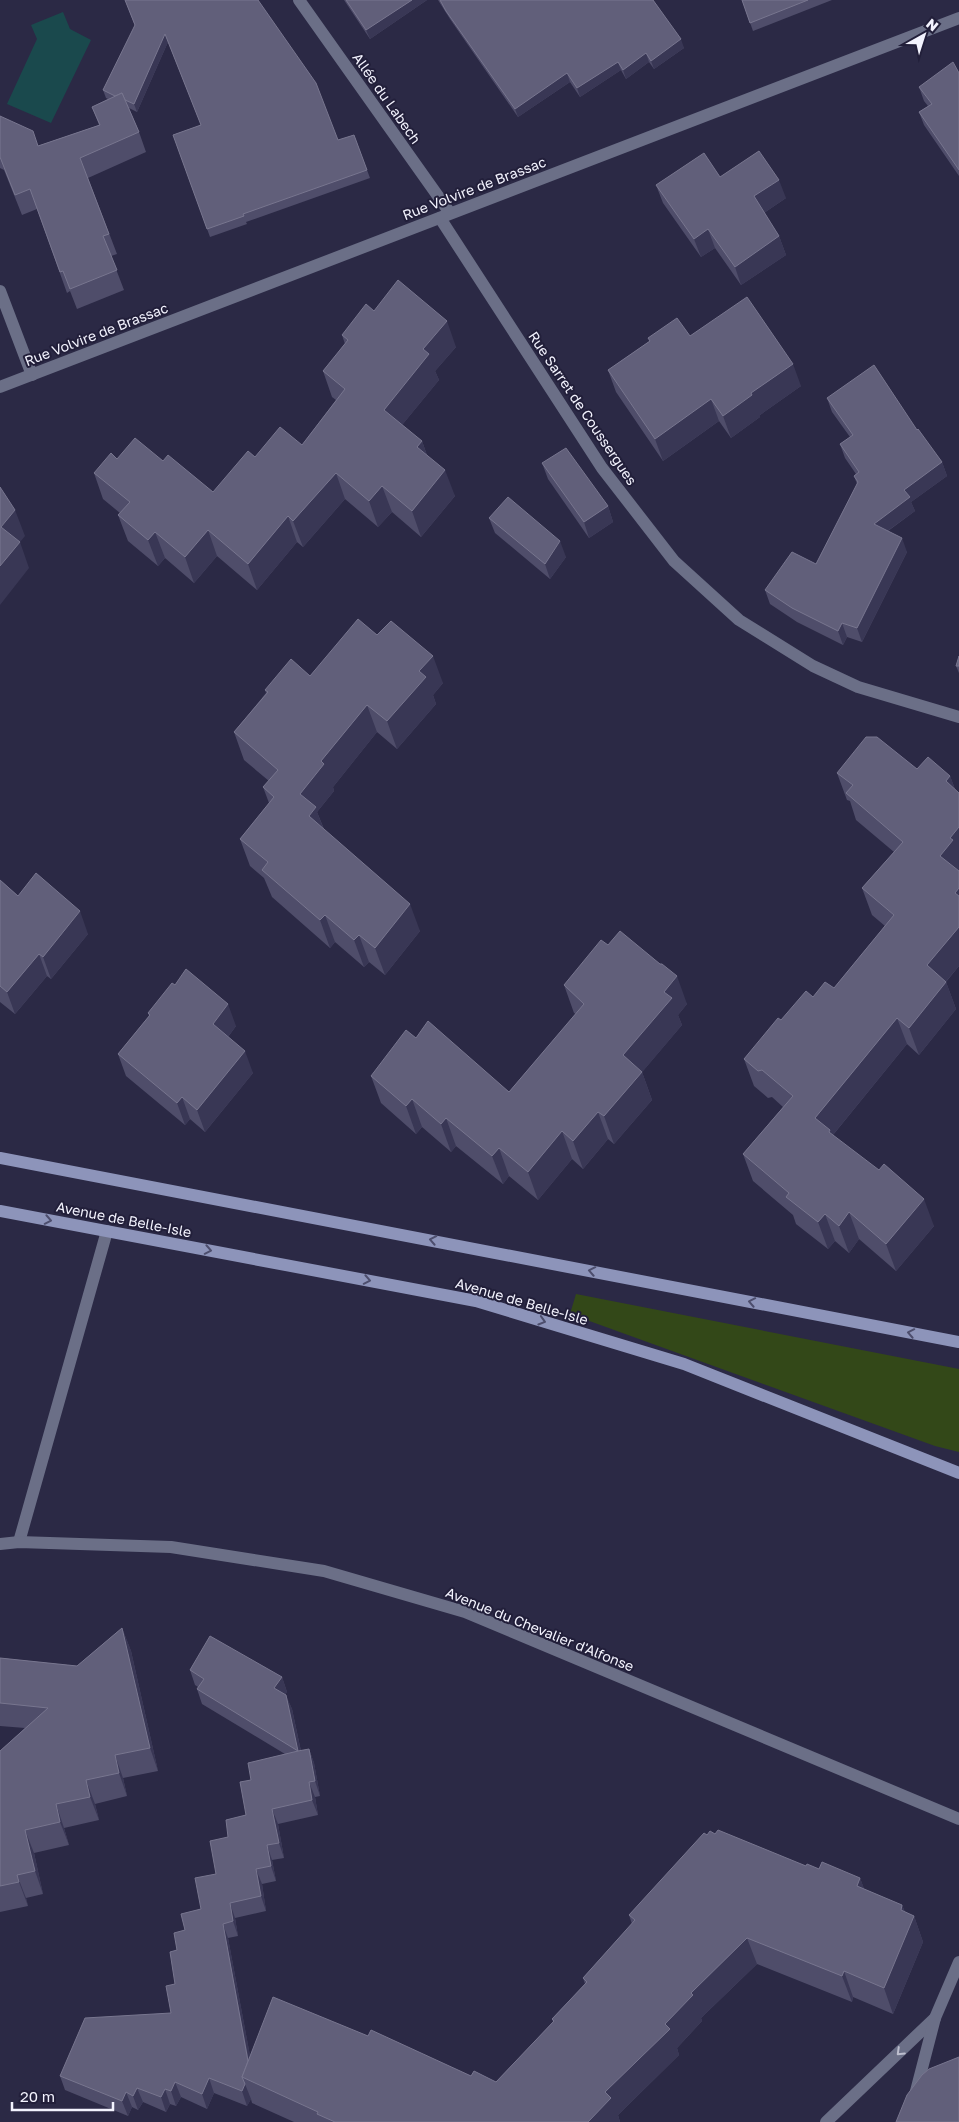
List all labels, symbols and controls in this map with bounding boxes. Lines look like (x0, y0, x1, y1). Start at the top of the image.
north arrow (899, 10, 949, 60)
text: N (923, 15, 942, 34)
street label: Allée du Labech (349, 49, 425, 147)
street label: Rue Volvire de Brassac (400, 153, 548, 223)
street label: Rue Volvire de Brassac (22, 299, 170, 369)
street label: Rue Sarret de Coussergues (525, 328, 641, 488)
street label: Avenue de Belle-Isle (55, 1198, 193, 1240)
one-way arrow (43, 1214, 52, 1225)
one-way arrow (428, 1236, 437, 1246)
one-way arrow (203, 1245, 212, 1255)
one-way arrow (588, 1266, 596, 1277)
street label: Avenue de Belle-Isle (454, 1274, 590, 1328)
one-way arrow (363, 1275, 372, 1285)
one-way arrow (747, 1297, 756, 1308)
one-way arrow (538, 1315, 546, 1325)
one-way arrow (907, 1328, 916, 1338)
street label: Avenue du Chevalier d'Alfonse (443, 1583, 637, 1675)
one-way arrow (896, 2046, 905, 2055)
scale bar (12, 2080, 114, 2112)
text: 20 m (20, 2087, 55, 2105)

